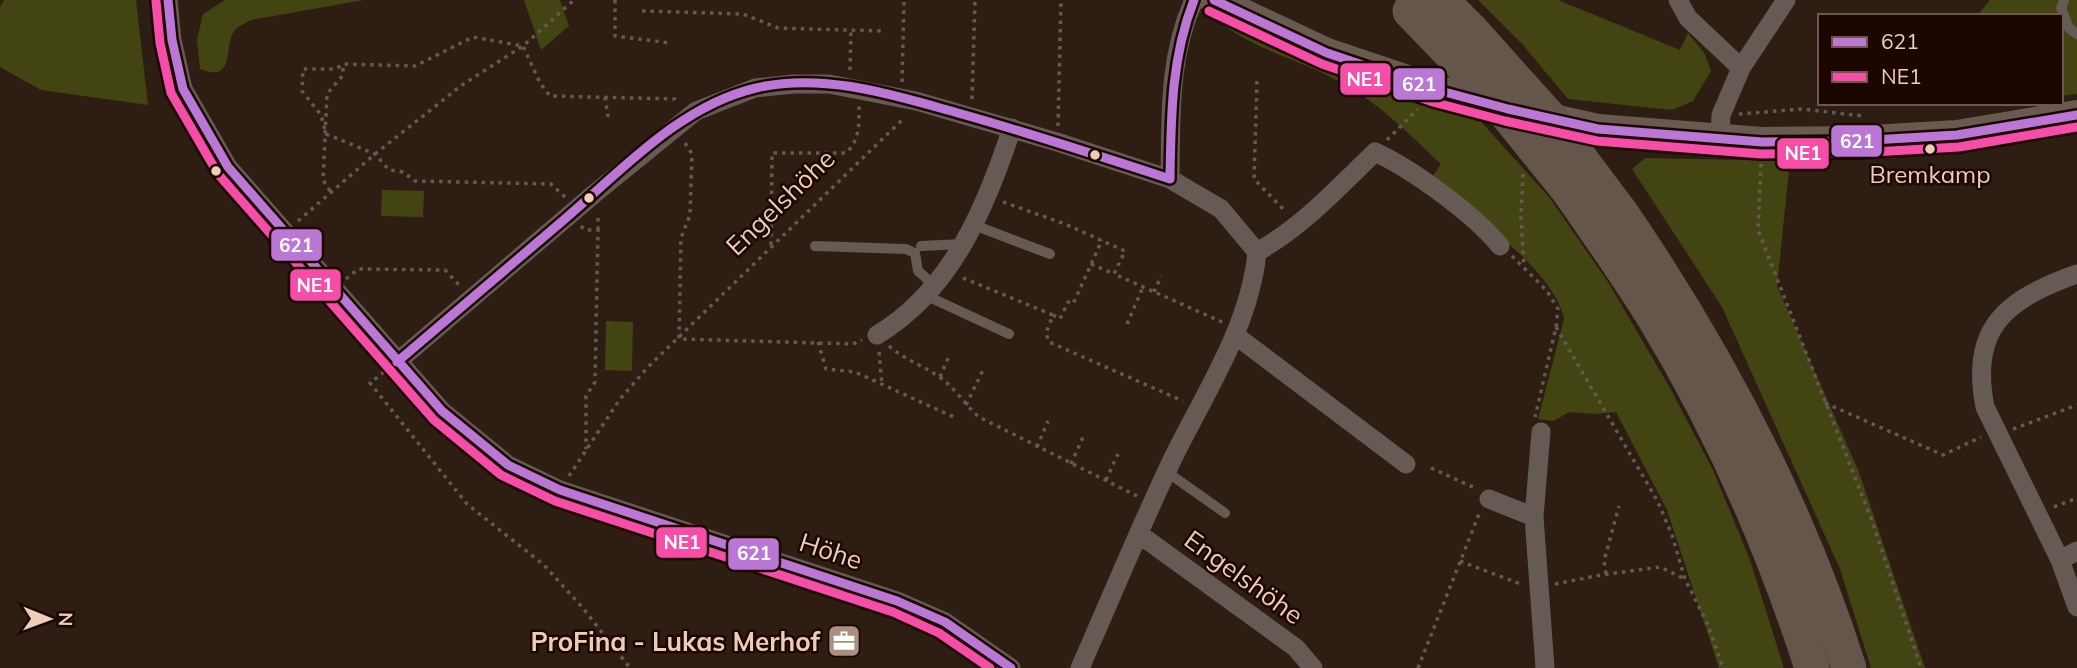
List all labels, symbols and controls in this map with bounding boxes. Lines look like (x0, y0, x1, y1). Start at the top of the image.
legend (1818, 14, 2063, 105)
text: 621 (1881, 28, 1919, 54)
line badge: NE1 (1339, 62, 1392, 96)
text: NE1 (1881, 63, 1922, 89)
text: NE1 (1346, 67, 1384, 91)
line badge: 621 (1392, 67, 1446, 101)
text: 621 (1402, 72, 1436, 96)
line badge: 621 (1830, 124, 1883, 158)
text: 621 (1840, 129, 1874, 153)
line badge: NE1 (1776, 137, 1830, 170)
text: NE1 (1784, 141, 1822, 165)
street label: Engelshöhe (719, 142, 841, 262)
marker: Bremkamp (1923, 142, 1937, 156)
unlabelled marker (1088, 148, 1102, 162)
place label: Bremkamp (1869, 159, 1991, 189)
unlabelled marker (209, 164, 223, 178)
unlabelled marker (582, 191, 596, 205)
line badge: 621 (270, 228, 323, 262)
text: 621 (279, 233, 313, 257)
line badge: NE1 (289, 268, 342, 302)
text: NE1 (296, 273, 334, 297)
street label: Engelshöhe (1178, 523, 1310, 631)
street label: Höhe (795, 525, 867, 577)
line badge: NE1 (655, 526, 708, 559)
text: NE1 (663, 530, 701, 554)
line badge: 621 (727, 537, 780, 571)
text: 621 (737, 541, 771, 565)
north arrow (14, 584, 84, 654)
text: N (54, 612, 78, 627)
office icon: ProFina - Lukas Merhof (825, 622, 863, 660)
place label: ProFina - Lukas Merhof (531, 625, 820, 658)

